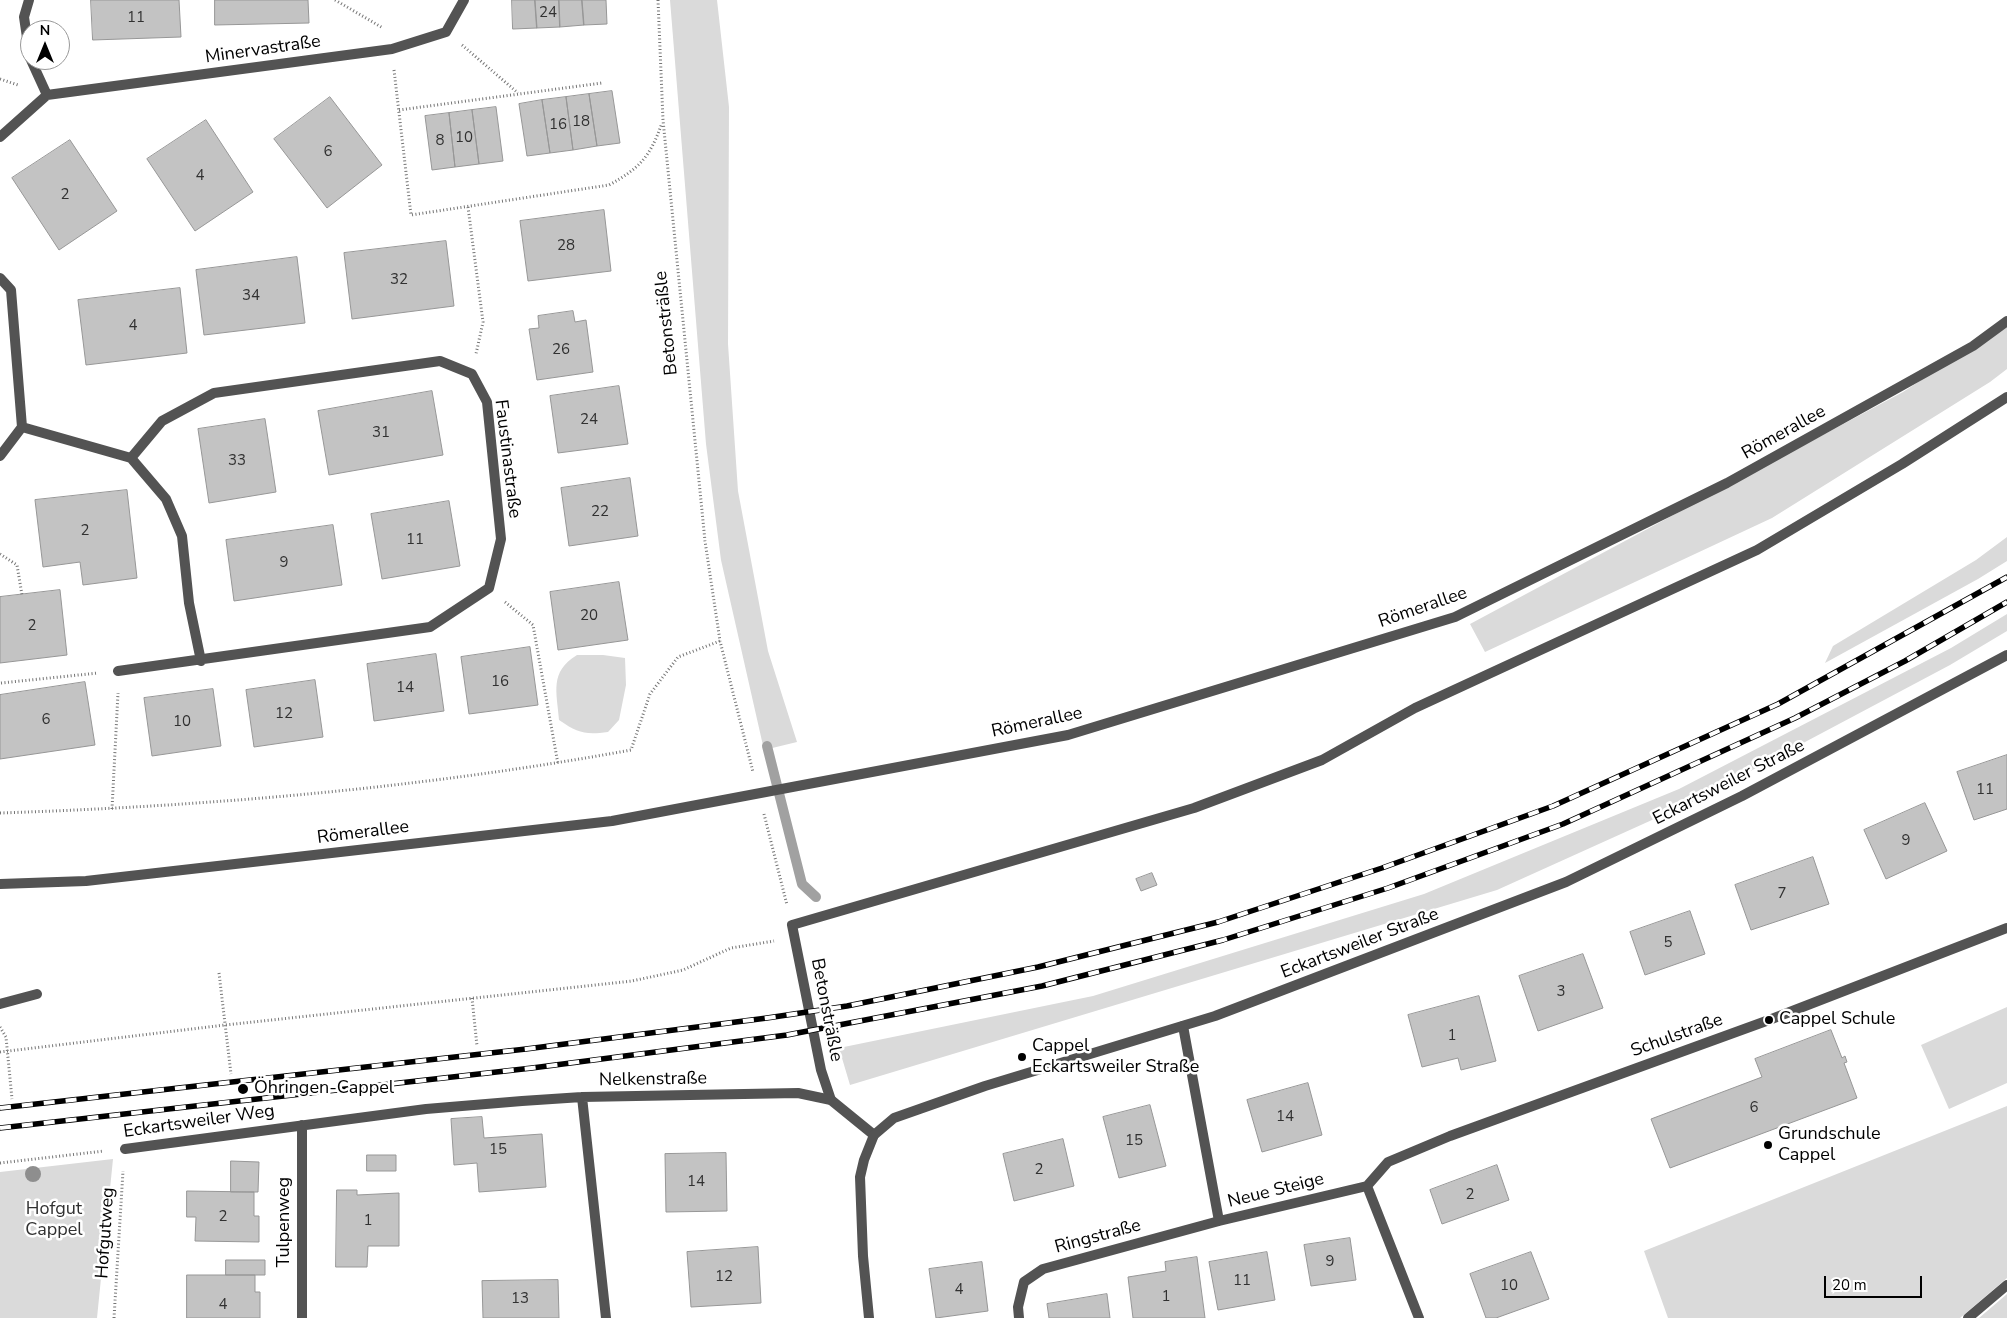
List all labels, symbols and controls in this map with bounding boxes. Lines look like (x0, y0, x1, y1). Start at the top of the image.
house number: 24 (539, 4, 557, 22)
house number: 11 (127, 9, 145, 27)
north arrow (20, 20, 70, 70)
text: N (40, 21, 50, 40)
street label: Minervastraße (204, 31, 322, 69)
house number: 18 (572, 113, 590, 131)
house number: 16 (549, 116, 567, 134)
house number: 10 (455, 129, 473, 147)
house number: 8 (436, 132, 444, 150)
house number: 6 (324, 143, 332, 161)
house number: 4 (196, 167, 204, 185)
house number: 2 (61, 186, 69, 204)
house number: 28 (557, 237, 575, 255)
street label: Betonsträßle (651, 270, 683, 376)
house number: 32 (390, 271, 408, 289)
house number: 34 (242, 287, 260, 305)
house number: 4 (129, 317, 137, 335)
house number: 26 (552, 341, 570, 359)
street label: Faustinastraße (489, 398, 525, 520)
street label: Römerallee (1738, 401, 1830, 465)
house number: 24 (580, 411, 598, 429)
house number: 31 (372, 424, 390, 442)
house number: 33 (228, 452, 246, 470)
house number: 22 (591, 503, 609, 521)
house number: 2 (81, 522, 89, 540)
house number: 11 (406, 531, 424, 549)
house number: 9 (280, 554, 288, 572)
street label: Römerallee (1376, 583, 1470, 633)
house number: 20 (580, 607, 598, 625)
house number: 2 (28, 617, 36, 635)
house number: 16 (491, 673, 509, 691)
house number: 14 (396, 679, 414, 697)
street label: Römerallee (990, 703, 1084, 743)
house number: 12 (275, 705, 293, 723)
house number: 6 (42, 711, 50, 729)
house number: 10 (173, 713, 191, 731)
street label: Eckartsweiler Straße (1650, 735, 1808, 831)
house number: 11 (1976, 781, 1994, 799)
street label: Römerallee (316, 817, 410, 849)
house number: 9 (1902, 832, 1910, 850)
house number: 7 (1778, 885, 1786, 903)
street label: Eckartsweiler Straße (1278, 904, 1442, 984)
house number: 5 (1664, 934, 1672, 952)
street label: Betonsträßle (805, 956, 847, 1064)
house number: 3 (1557, 983, 1565, 1001)
street label: Schulstraße (1628, 1009, 1726, 1063)
place label: Cappel Schule (1779, 1009, 1895, 1031)
marker: Cappel Schule (1763, 1014, 1775, 1026)
house number: 1 (1448, 1027, 1456, 1045)
place label: Cappel Eckartsweiler Straße (1032, 1036, 1199, 1078)
marker: Cappel Eckartsweiler Straße (1016, 1051, 1028, 1063)
street label: Nelkenstraße (599, 1068, 707, 1092)
place label: Öhringen-Cappel (254, 1078, 394, 1100)
marker: Öhringen-Cappel (236, 1082, 250, 1096)
house number: 6 (1750, 1099, 1758, 1117)
street label: Eckartsweiler Weg (122, 1101, 276, 1143)
house number: 14 (1276, 1108, 1294, 1126)
place label: Grundschule Cappel (1778, 1124, 1880, 1166)
house number: 15 (1125, 1132, 1143, 1150)
marker: Grundschule Cappel (1762, 1139, 1774, 1151)
house number: 15 (489, 1141, 507, 1159)
house number: 2 (1035, 1161, 1043, 1179)
street label: Neue Steige (1226, 1169, 1326, 1213)
house number: 14 (687, 1173, 705, 1191)
street label: Tulpenweg (274, 1177, 296, 1267)
house number: 2 (1466, 1186, 1474, 1204)
street label: Hofgutweg (92, 1187, 120, 1279)
park label: Hofgut Cappel (25, 1199, 83, 1242)
house number: 2 (219, 1208, 227, 1226)
house number: 1 (364, 1212, 372, 1230)
street label: Ringstraße (1053, 1215, 1143, 1259)
house number: 9 (1326, 1253, 1334, 1271)
scale bar (1827, 1266, 1924, 1298)
house number: 12 (715, 1268, 733, 1286)
house number: 11 (1233, 1272, 1251, 1290)
text: 20 m (1832, 1275, 1867, 1295)
house number: 10 (1500, 1277, 1518, 1295)
house number: 4 (955, 1281, 963, 1299)
house number: 1 (1162, 1288, 1170, 1306)
house number: 13 (511, 1290, 529, 1308)
house number: 4 (219, 1296, 227, 1314)

